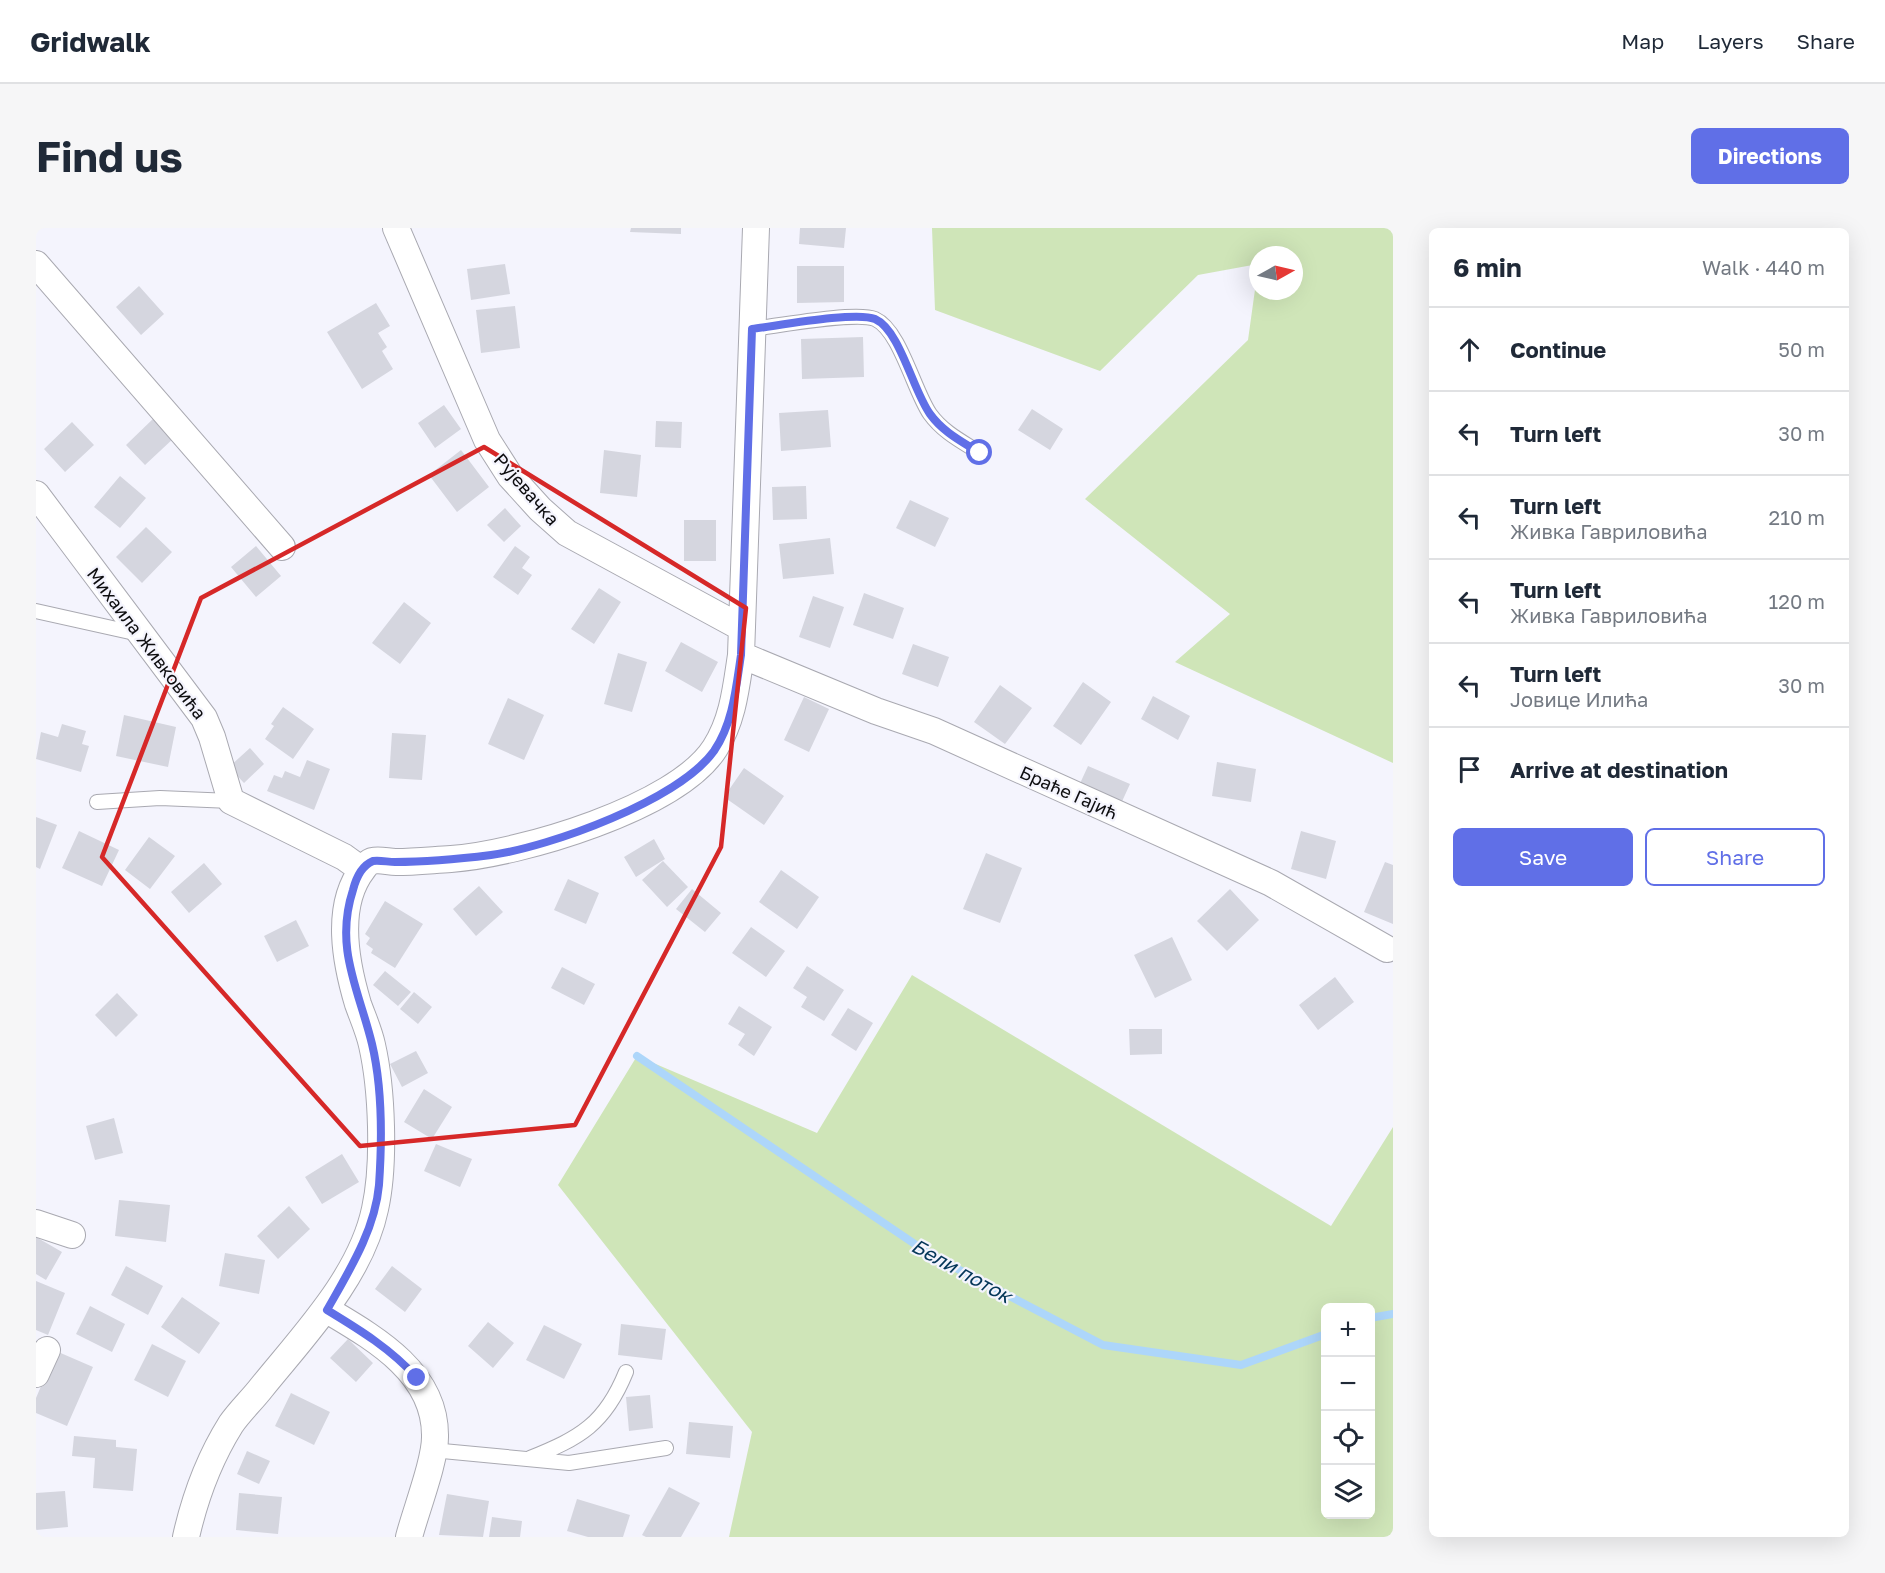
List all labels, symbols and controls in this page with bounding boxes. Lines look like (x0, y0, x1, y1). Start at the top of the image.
text: Gridwalk (30, 25, 151, 58)
text: Map (1621, 28, 1664, 54)
text: Layers (1697, 28, 1764, 54)
text: Share (1797, 28, 1855, 54)
button: Directions (1691, 128, 1849, 184)
text: Find us (36, 131, 183, 181)
north arrow (1249, 246, 1303, 300)
text: 6 min (1453, 252, 1522, 283)
text: Walk · 440 m (1702, 255, 1825, 279)
icon: ahead (1453, 333, 1486, 366)
text: Continue (1510, 336, 1606, 363)
text: 50 m (1778, 337, 1825, 361)
icon: left (1453, 417, 1486, 450)
text: Turn left (1510, 420, 1601, 447)
text: 30 m (1778, 421, 1825, 445)
route start (966, 439, 992, 465)
street label: Рујевачка (490, 449, 564, 529)
text: Turn left (1510, 492, 1601, 519)
icon: left (1453, 501, 1486, 534)
text: 210 m (1769, 505, 1825, 529)
text: Живка Гавриловића (1510, 519, 1708, 543)
street label: Михаила Живковића (83, 563, 211, 723)
text: Turn left (1510, 576, 1601, 603)
icon: left (1453, 585, 1486, 618)
text: 120 m (1769, 589, 1825, 613)
text: Живка Гавриловића (1510, 603, 1708, 627)
text: Turn left (1510, 660, 1601, 687)
icon: left (1453, 669, 1486, 702)
text: 30 m (1778, 673, 1825, 697)
text: Јовице Илића (1510, 687, 1648, 711)
icon: arrive (1453, 753, 1486, 786)
text: Arrive at destination (1510, 756, 1728, 783)
street label: Браће Гајић (1017, 761, 1121, 823)
button: Save (1453, 828, 1633, 886)
button: Share (1645, 828, 1825, 886)
water label: Бели поток (908, 1233, 1018, 1308)
map controls (1321, 1303, 1375, 1519)
button: + (1321, 1303, 1375, 1357)
button: − (1321, 1357, 1375, 1411)
route end (403, 1364, 429, 1390)
button: locate (1321, 1411, 1375, 1465)
button: layers (1321, 1465, 1375, 1519)

